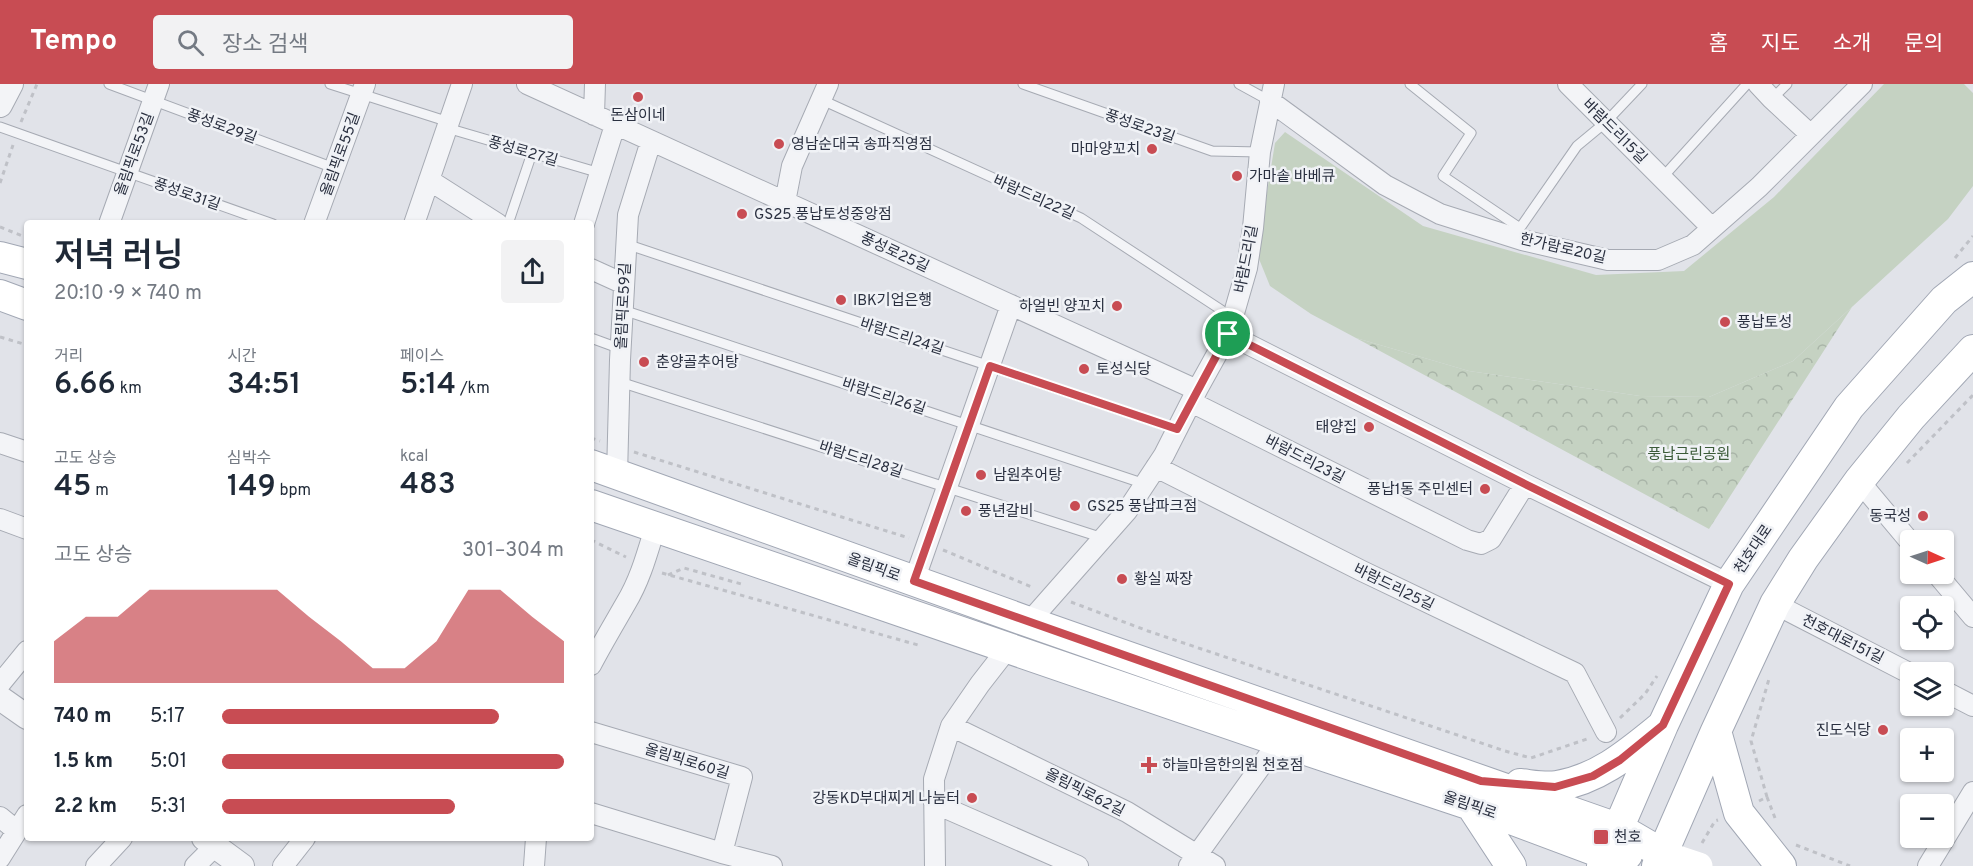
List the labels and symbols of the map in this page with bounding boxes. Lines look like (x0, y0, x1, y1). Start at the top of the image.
marker: 돈삼이네 (631, 90, 645, 104)
street label: 바람드리15길 (1578, 96, 1650, 168)
street label: 풍성로29길 (184, 106, 259, 149)
street label: 풍성로23길 (1102, 106, 1177, 148)
place label: 돈삼이네 (610, 107, 666, 126)
street label: 올림픽로53길 (112, 110, 159, 199)
street label: 올림픽로55길 (317, 110, 365, 199)
street label: 풍성로27길 (485, 133, 560, 172)
place label: 영남순대국 송파직영점 (791, 136, 933, 155)
marker: 영남순대국 송파직영점 (772, 137, 786, 151)
place label: 마마양꼬치 (1071, 141, 1140, 160)
marker: 마마양꼬치 (1145, 142, 1159, 156)
place label: 가마솥 바베큐 (1249, 168, 1336, 187)
marker: 가마솥 바베큐 (1230, 169, 1244, 183)
street label: 바람드리22길 (990, 172, 1077, 225)
street label: 풍성로31길 (150, 175, 223, 216)
place label: GS25 풍납토성중앙점 (754, 206, 892, 225)
marker: GS25 풍납토성중앙점 (735, 207, 749, 221)
street label: 바람드리길 (1232, 224, 1263, 295)
street label: 풍성로25길 (857, 229, 932, 278)
street label: 한가람로20길 (1518, 230, 1608, 269)
street label: 올림픽로59길 (613, 262, 636, 350)
place label: IBK기업은행 (853, 292, 932, 311)
marker: IBK기업은행 (834, 293, 848, 307)
place label: 하얼빈 양꼬치 (1019, 298, 1105, 317)
marker: 하얼빈 양꼬치 (1110, 299, 1124, 313)
pin (1202, 308, 1253, 359)
place label: 풍납토성 (1737, 314, 1792, 333)
street label: 바람드리24길 (857, 315, 946, 360)
marker: 풍납토성 (1718, 315, 1732, 329)
place label: 춘양골추어탕 (656, 354, 739, 373)
marker: 춘양골추어탕 (637, 355, 651, 369)
place label: 토성식당 (1096, 361, 1151, 380)
marker: 토성식당 (1077, 362, 1091, 376)
street label: 바람드리26길 (839, 375, 928, 420)
place label: 태양집 (1316, 419, 1357, 438)
marker: 태양집 (1362, 420, 1376, 434)
street label: 바람드리23길 (1261, 432, 1347, 489)
street label: 바람드리28길 (816, 438, 905, 483)
park label: 풍납근린공원 (1648, 446, 1730, 465)
place label: 남원추어탕 (993, 467, 1062, 486)
marker: 남원추어탕 (974, 468, 988, 482)
place label: 풍납1동 주민센터 (1367, 481, 1473, 500)
marker: 풍납1동 주민센터 (1478, 482, 1492, 496)
place label: GS25 풍납파크점 (1087, 498, 1197, 517)
marker: GS25 풍납파크점 (1068, 499, 1082, 513)
place label: 풍년갈비 (978, 503, 1033, 522)
marker: 풍년갈비 (959, 504, 973, 518)
place label: 동국성 (1870, 508, 1911, 527)
marker: 동국성 (1916, 509, 1930, 523)
street label: 천호대로 (1730, 521, 1778, 578)
north arrow (1900, 530, 1954, 584)
street label: 올림픽로 (844, 550, 903, 587)
street label: 바람드리25길 (1350, 561, 1437, 616)
place label: 황실 짜장 (1134, 571, 1193, 590)
marker: 황실 짜장 (1115, 572, 1129, 586)
street label: 천호대로151길 (1798, 611, 1887, 669)
place label: 진도식당 (1816, 722, 1871, 741)
marker: 진도식당 (1876, 723, 1890, 737)
street label: 올림픽로60길 (642, 741, 731, 784)
marker: 하늘마음한의원 천호점 (1140, 756, 1158, 774)
place label: 하늘마음한의원 천호점 (1162, 756, 1304, 776)
street label: 올림픽로62길 (1041, 765, 1127, 822)
street label: 올림픽로 (1440, 788, 1499, 824)
place label: 강동KD부대찌게 나눔터 (812, 790, 960, 809)
marker: 강동KD부대찌게 나눔터 (965, 791, 979, 805)
marker: 천호 (1592, 828, 1610, 846)
place label: 천호 (1614, 828, 1642, 848)

